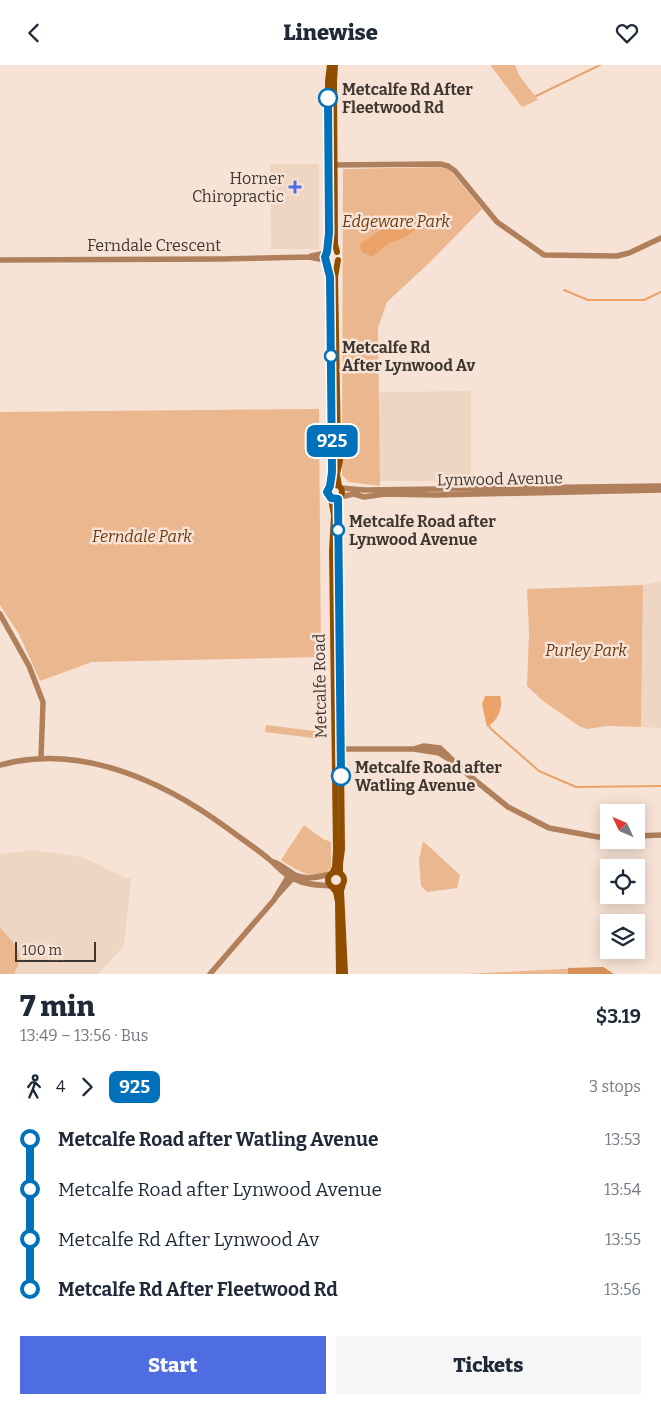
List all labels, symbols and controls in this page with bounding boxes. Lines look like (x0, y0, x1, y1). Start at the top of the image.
icon: back (20, 19, 48, 47)
text: Linewise (283, 19, 378, 46)
icon: heart (613, 19, 641, 47)
place label: Metcalfe Rd After Fleetwood Rd (342, 80, 473, 117)
marker: Metcalfe Rd After Fleetwood Rd (318, 88, 338, 108)
place label: Horner Chiropractic (192, 169, 284, 206)
marker: Horner Chiropractic (288, 180, 302, 194)
park label: Edgeware Park (342, 212, 450, 231)
street label: Ferndale Crescent (87, 236, 221, 255)
place label: Metcalfe Rd After Lynwood Av (342, 338, 476, 375)
marker: Metcalfe Rd After Lynwood Av (324, 349, 338, 363)
line badge: 925 (303, 425, 361, 457)
text: 925 (317, 430, 347, 452)
street label: Lynwood Avenue (437, 468, 563, 490)
place label: Metcalfe Road after Lynwood Avenue (349, 512, 496, 549)
marker: Metcalfe Road after Lynwood Avenue (331, 523, 345, 537)
park label: Ferndale Park (92, 527, 192, 546)
street label: Metcalfe Road (310, 633, 330, 738)
park label: Purley Park (545, 641, 627, 660)
place label: Metcalfe Road after Watling Avenue (355, 758, 502, 795)
marker: Metcalfe Road after Watling Avenue (331, 766, 351, 786)
north arrow (600, 804, 645, 849)
map controls (600, 804, 645, 959)
button: locate (600, 859, 645, 904)
button: layers (600, 914, 645, 959)
scale bar (15, 939, 96, 962)
text: 100 m (22, 942, 62, 959)
text: 7 min (20, 990, 94, 1023)
text: $3.19 (596, 1005, 641, 1028)
text: 13:49 – 13:56 · Bus (20, 1026, 148, 1045)
icon: walk (20, 1073, 48, 1101)
icon: forward (73, 1073, 101, 1101)
text: 925 (119, 1076, 150, 1098)
text: 4 (56, 1077, 65, 1096)
text: 3 stops (589, 1077, 641, 1096)
text: Metcalfe Road after Watling Avenue (58, 1128, 378, 1151)
text: 13:53 (605, 1130, 641, 1149)
text: Metcalfe Road after Lynwood Avenue (58, 1178, 382, 1201)
text: 13:54 (604, 1180, 641, 1199)
text: Metcalfe Rd After Lynwood Av (58, 1228, 319, 1251)
text: 13:55 (605, 1230, 641, 1249)
text: Metcalfe Rd After Fleetwood Rd (58, 1278, 338, 1301)
text: 13:56 (604, 1280, 641, 1299)
button: Start (20, 1336, 326, 1394)
button: Tickets (336, 1336, 641, 1394)

